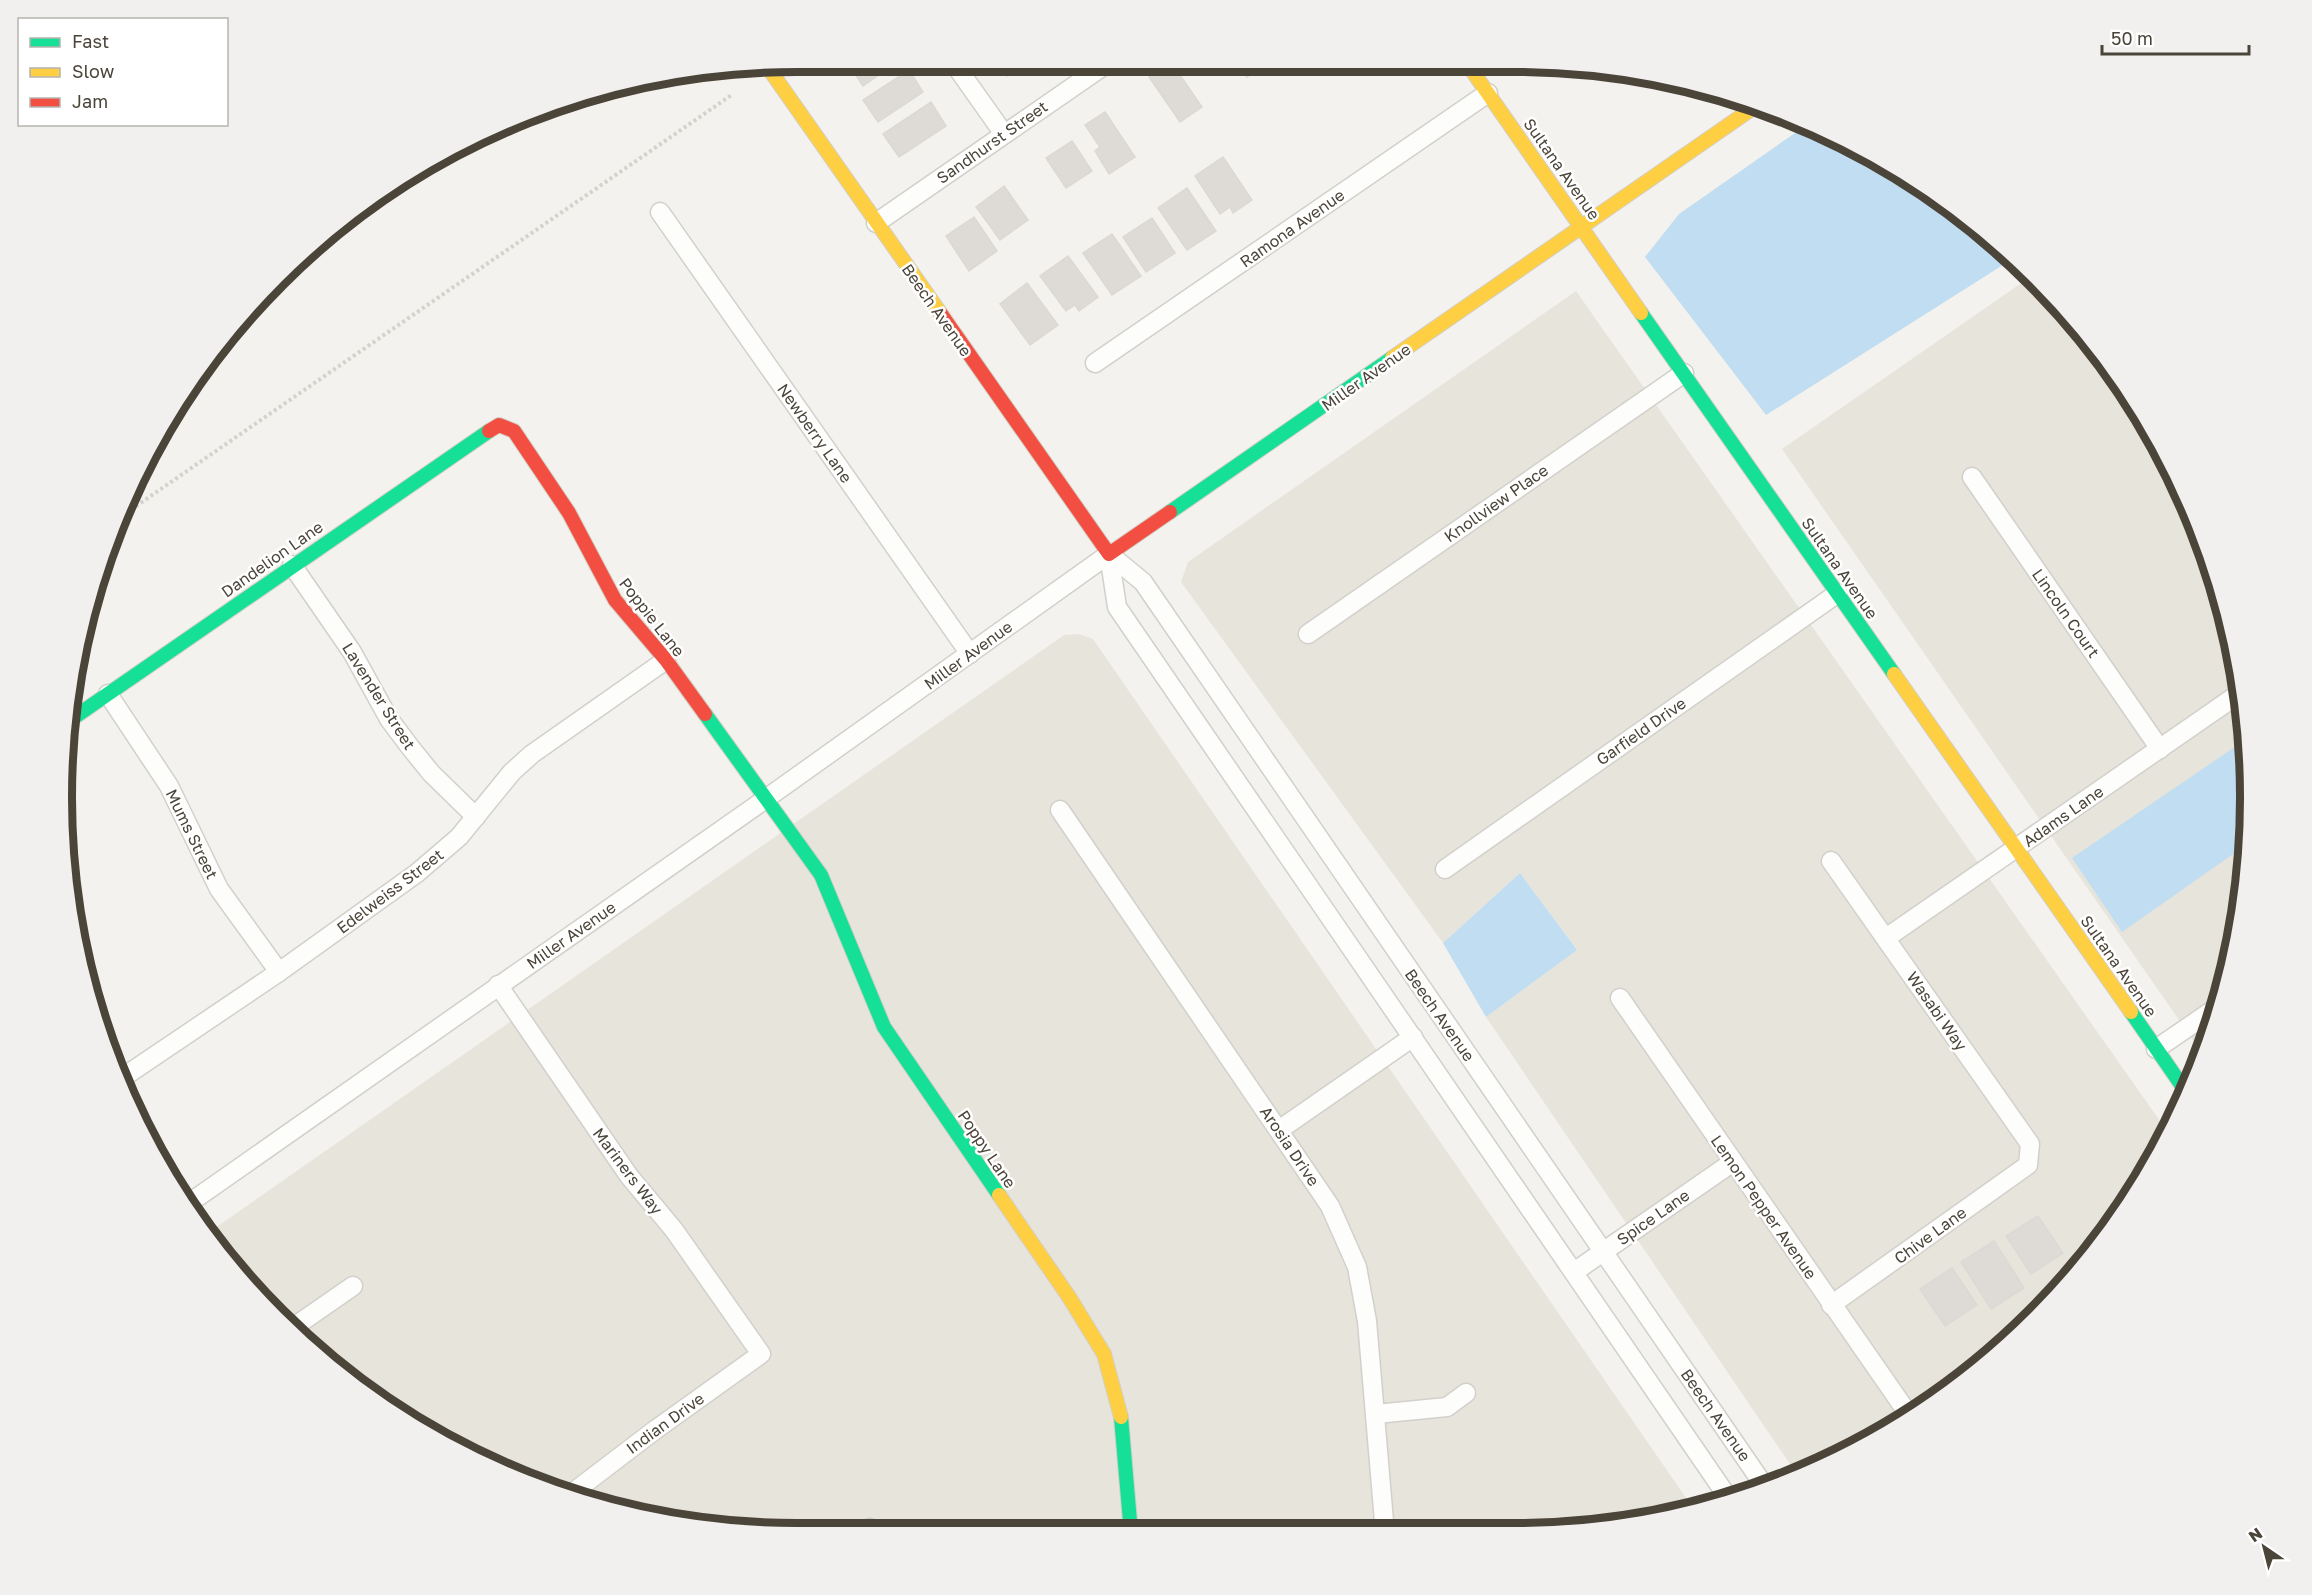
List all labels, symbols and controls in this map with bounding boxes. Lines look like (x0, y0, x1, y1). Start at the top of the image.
legend (18, 18, 228, 126)
scale bar (2102, 18, 2249, 56)
text: 50 m (2111, 27, 2153, 49)
text: Fast (72, 30, 109, 52)
text: Slow (72, 60, 115, 82)
text: Jam (72, 90, 108, 112)
street label: Sandhurst Street (933, 96, 1051, 188)
street label: Sultana Avenue (1520, 114, 1604, 224)
street label: Ramona Avenue (1236, 185, 1348, 271)
street label: Beech Avenue (898, 260, 976, 360)
street label: Miller Avenue (1318, 339, 1414, 415)
street label: Newberry Lane (773, 379, 857, 487)
street label: Knollview Place (1440, 460, 1552, 546)
street label: Sultana Avenue (1798, 513, 1882, 623)
street label: Dandelion Lane (217, 517, 327, 601)
street label: Lincoln Court (2028, 565, 2104, 661)
street label: Poppie Lane (615, 574, 689, 660)
street label: Miller Avenue (920, 616, 1016, 694)
street label: Lavender Street (338, 639, 420, 753)
street label: Garfield Drive (1592, 693, 1690, 769)
street label: Adams Lane (2019, 781, 2107, 851)
street label: Mums Street (162, 786, 222, 882)
street label: Edelweiss Street (333, 844, 447, 938)
street label: Miller Avenue (523, 897, 619, 973)
street label: Sultana Avenue (2077, 911, 2161, 1021)
street label: Beech Avenue (1401, 965, 1479, 1065)
street label: Wasabi Way (1902, 968, 1972, 1054)
street label: Arosia Drive (1256, 1102, 1324, 1190)
street label: Poppy Lane (954, 1106, 1020, 1192)
street label: Mariners Way (589, 1124, 667, 1218)
street label: Lemon Pepper Avenue (1707, 1131, 1821, 1283)
street label: Spice Lane (1613, 1185, 1693, 1249)
street label: Chive Lane (1890, 1202, 1970, 1268)
street label: Beech Avenue (1677, 1365, 1755, 1465)
street label: Indian Drive (622, 1388, 708, 1458)
north arrow (2234, 1517, 2294, 1577)
text: N (2245, 1523, 2266, 1546)

